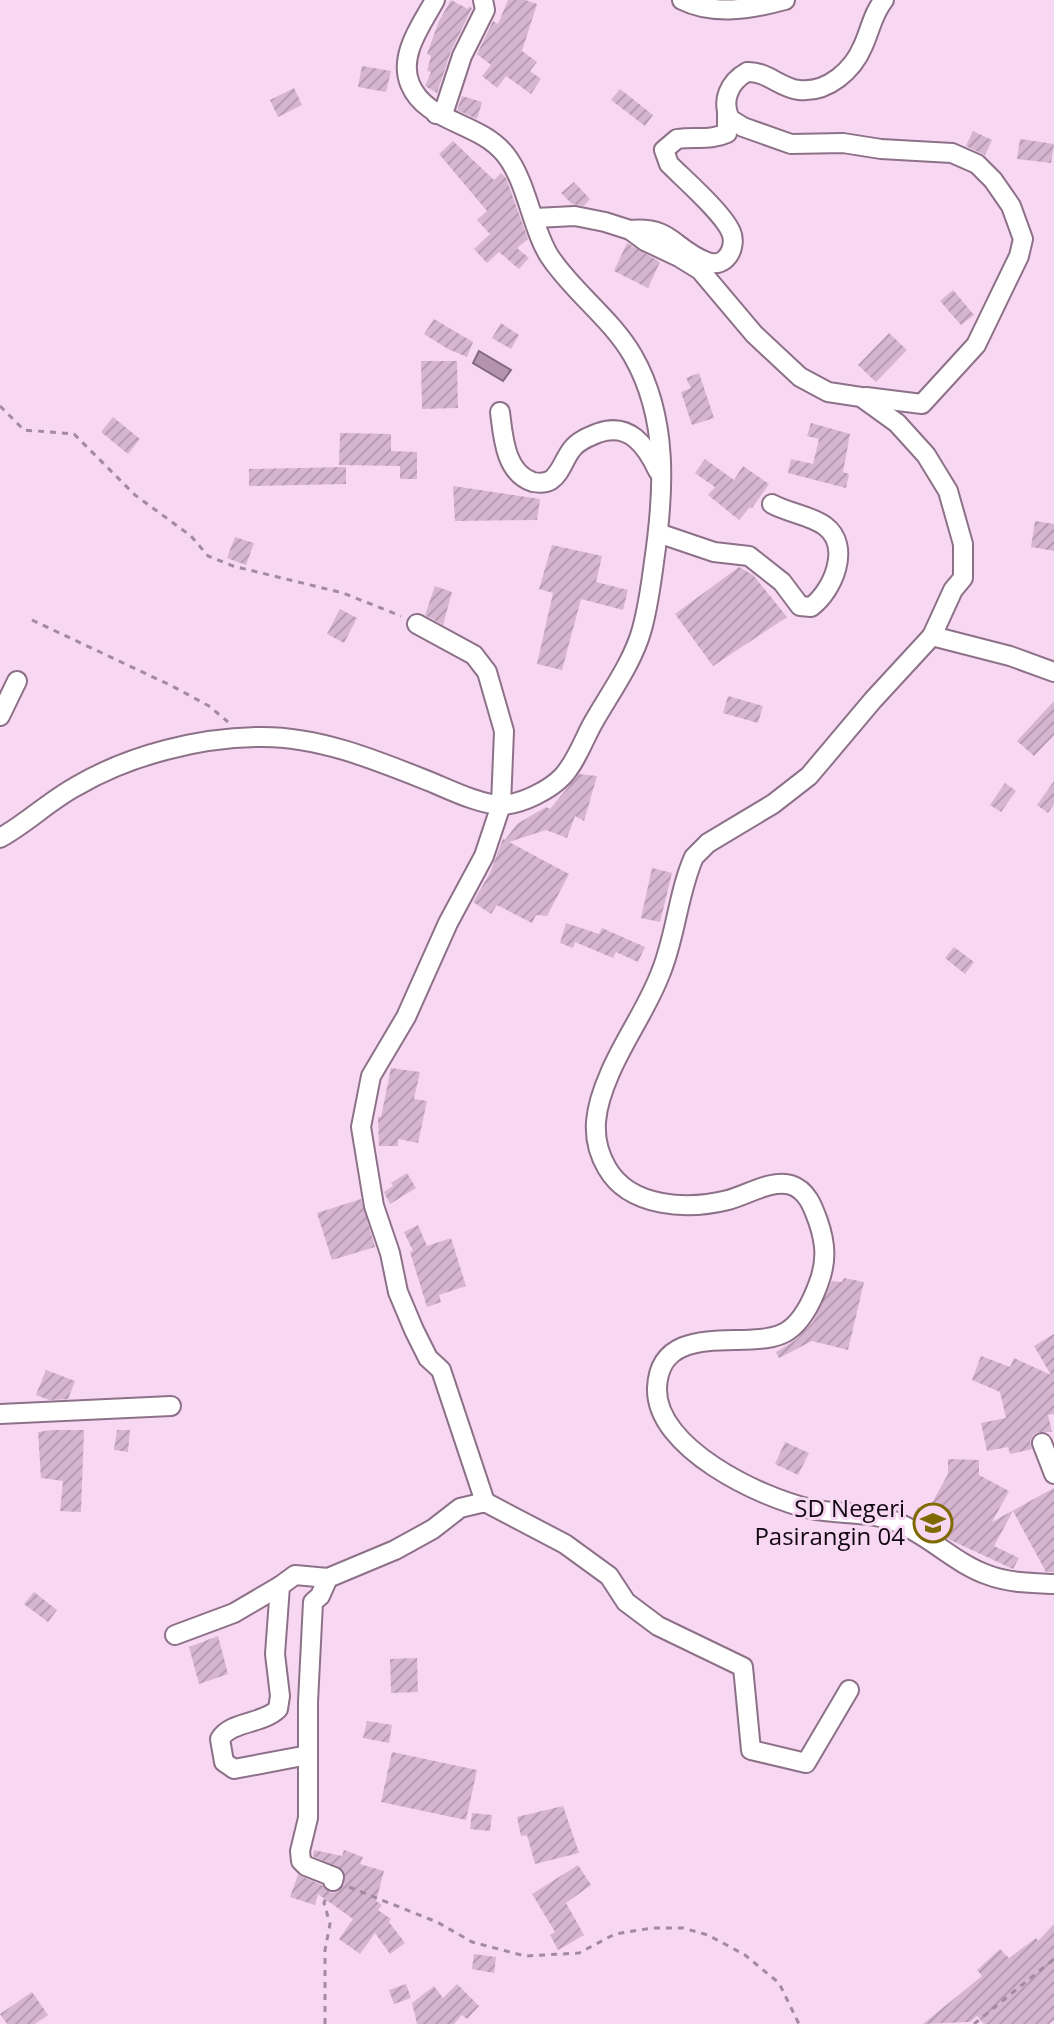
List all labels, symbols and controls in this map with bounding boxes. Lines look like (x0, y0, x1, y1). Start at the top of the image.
place label: SD Negeri Pasirangin 04 (754, 1491, 905, 1552)
school or university icon: SD Negeri Pasirangin 04 (912, 1502, 954, 1544)

